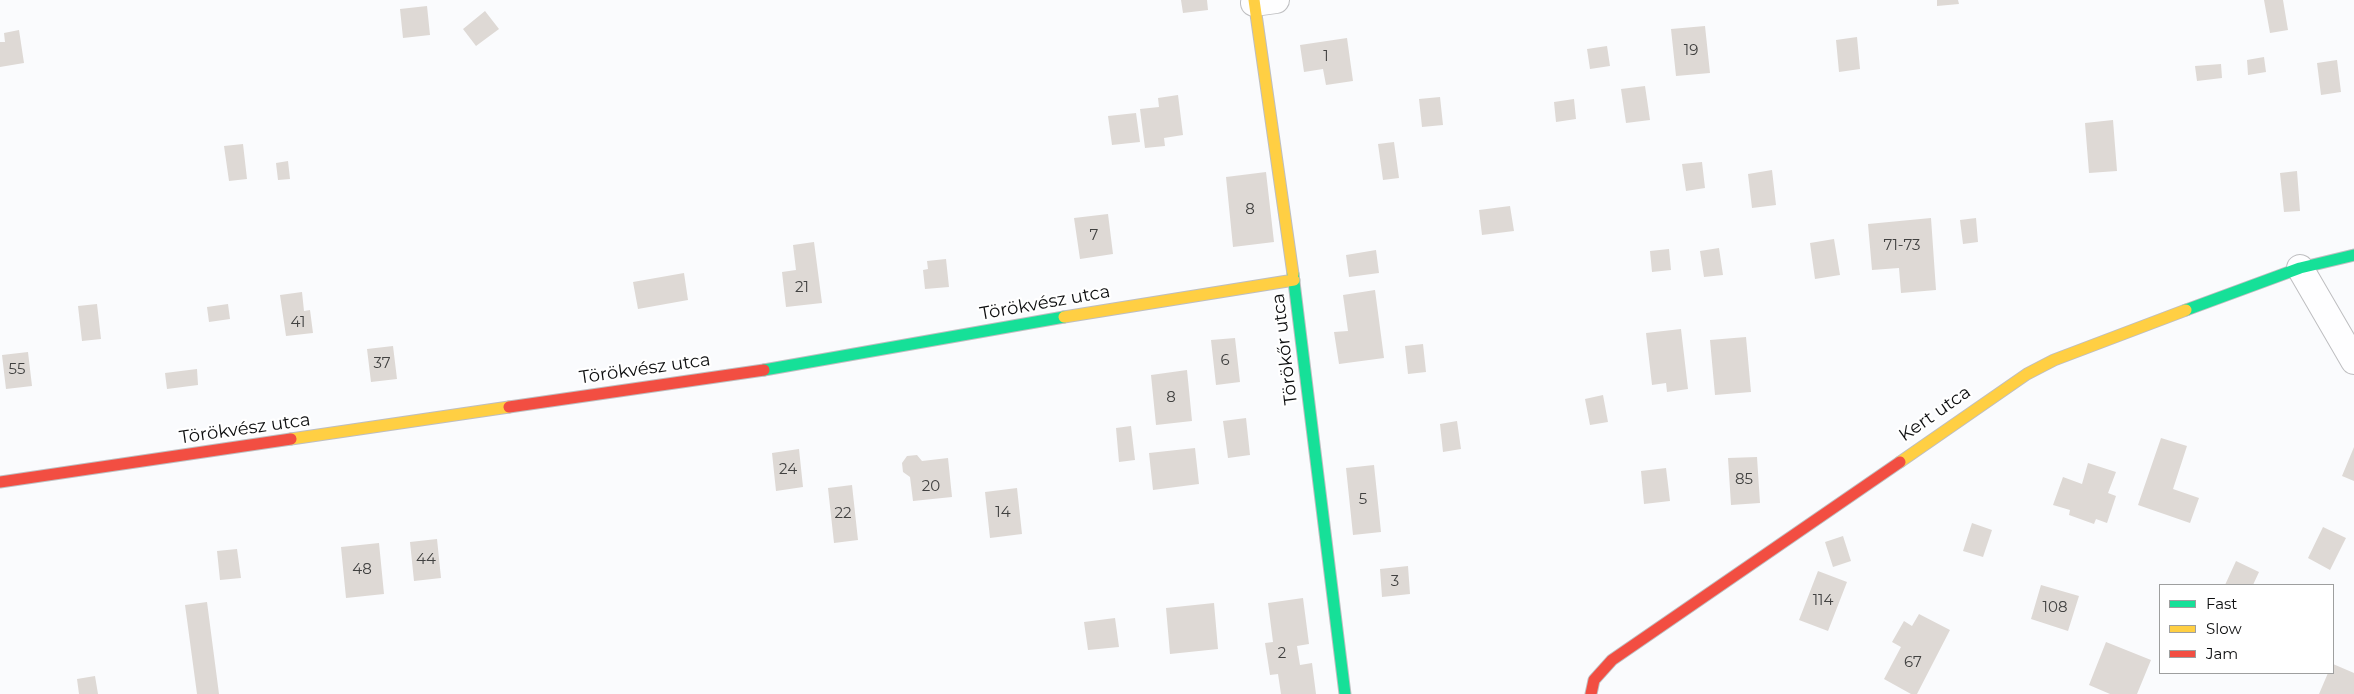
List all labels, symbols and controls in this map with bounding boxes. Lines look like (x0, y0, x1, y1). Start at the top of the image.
house number: 19 (1684, 42, 1698, 60)
house number: 1 (1323, 48, 1329, 66)
house number: 8 (1245, 201, 1255, 219)
house number: 7 (1090, 227, 1098, 245)
house number: 71-73 (1883, 237, 1921, 255)
house number: 21 (795, 279, 809, 297)
street label: Törökvész utca (978, 281, 1112, 325)
street label: Törökőr utca (1267, 292, 1303, 406)
house number: 41 (291, 314, 305, 332)
street label: Törökvész utca (578, 349, 712, 389)
house number: 6 (1220, 352, 1230, 370)
house number: 37 (373, 355, 391, 373)
house number: 55 (9, 361, 25, 379)
street label: Kert utca (1895, 381, 1975, 447)
house number: 8 (1166, 389, 1176, 407)
street label: Törökvész utca (178, 409, 312, 449)
house number: 24 (779, 461, 797, 479)
house number: 85 (1735, 471, 1753, 489)
house number: 20 (922, 478, 940, 496)
house number: 5 (1359, 491, 1367, 509)
house number: 14 (995, 504, 1011, 522)
house number: 22 (834, 505, 852, 523)
house number: 44 (416, 551, 436, 569)
house number: 48 (352, 561, 372, 579)
house number: 3 (1391, 573, 1399, 591)
legend (2159, 584, 2334, 674)
house number: 114 (1813, 592, 1833, 610)
text: Fast (2206, 594, 2237, 613)
house number: 108 (2043, 599, 2067, 617)
text: Slow (2206, 619, 2242, 638)
text: Jam (2206, 644, 2238, 663)
house number: 2 (1278, 645, 1286, 663)
house number: 67 (1904, 654, 1922, 672)

